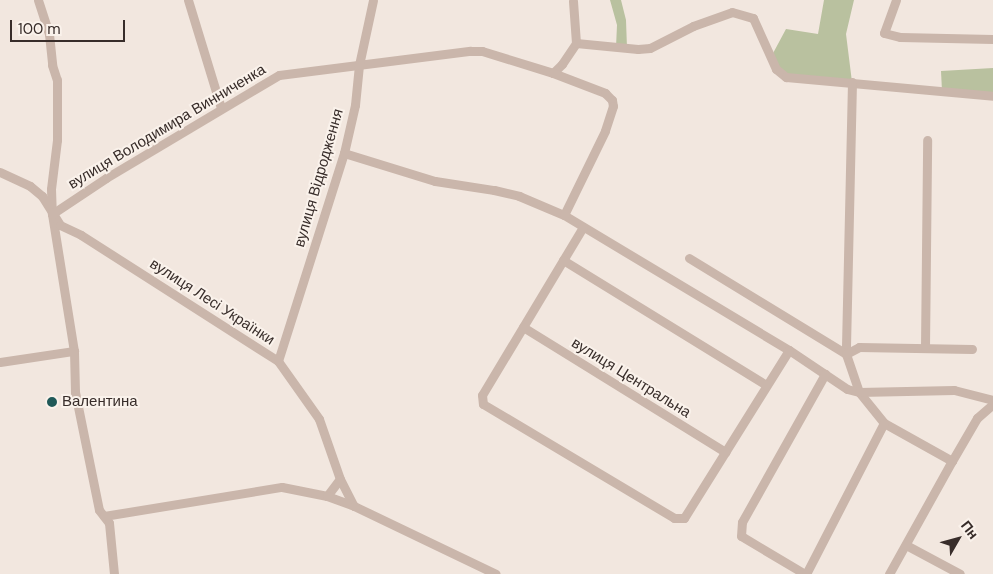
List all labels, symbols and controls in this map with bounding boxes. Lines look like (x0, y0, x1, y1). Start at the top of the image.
scale bar (12, 10, 128, 42)
text: 100 m (18, 19, 61, 39)
street label: вулиця Володимира Винниченка (65, 61, 269, 193)
street label: вулиця Відродження (291, 107, 347, 249)
street label: вулиця Лесі Українки (146, 255, 278, 349)
street label: вулиця Центральна (568, 334, 694, 422)
place label: Валентина (62, 393, 138, 411)
marker: Валентина (46, 396, 58, 408)
north arrow (933, 514, 983, 564)
text: Пн (957, 517, 983, 543)

